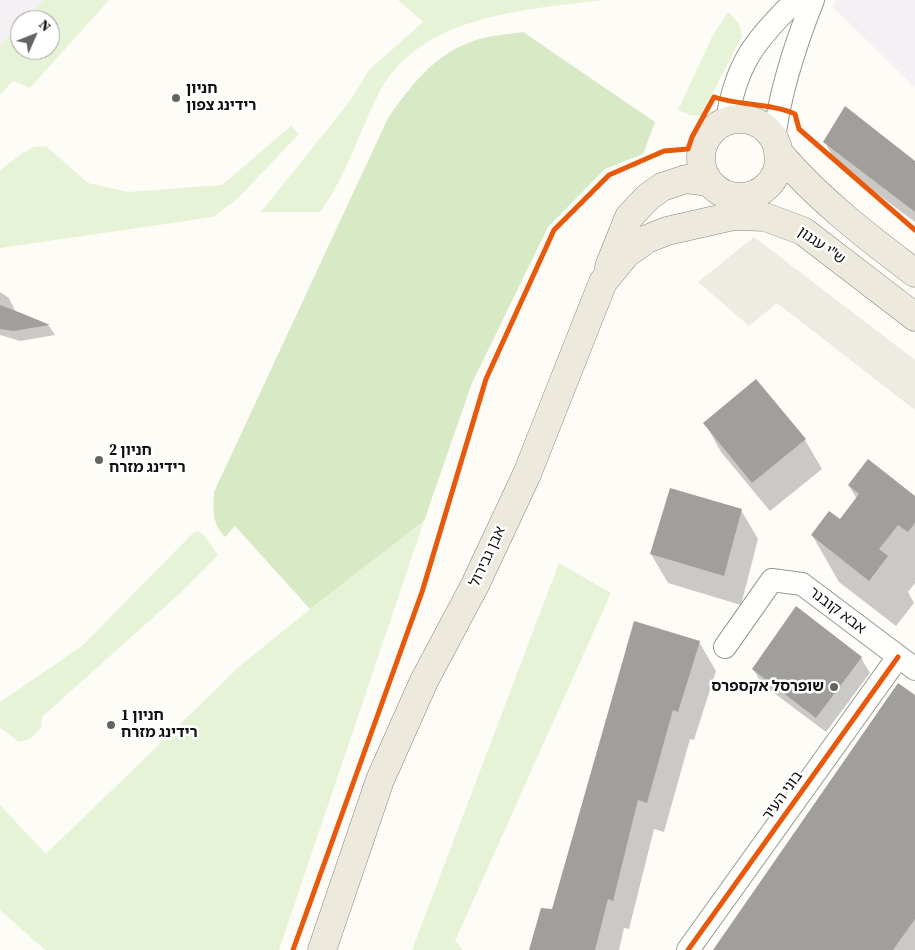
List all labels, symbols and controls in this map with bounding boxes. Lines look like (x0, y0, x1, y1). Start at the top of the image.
north arrow (10, 10, 60, 60)
text: N (34, 15, 56, 36)
place label: חניון רידינג צפון (186, 80, 256, 115)
marker: חניון רידינג צפון (170, 92, 182, 104)
street label: ש''י עגנון (794, 223, 848, 269)
place label: 2 חניון רידינג מזרח (109, 442, 186, 477)
marker: 2 חניון רידינג מזרח (93, 454, 105, 466)
street label: אבן גבירול (466, 524, 510, 590)
street label: אבא קובנר (805, 584, 869, 638)
place label: שופרסל אקספרס (711, 678, 824, 696)
marker: שופרסל אקספרס (828, 681, 840, 693)
place label: 1 חניון רידינג מזרח (121, 707, 198, 742)
marker: 1 חניון רידינג מזרח (105, 719, 117, 731)
street label: בוני העיר (759, 768, 807, 824)

